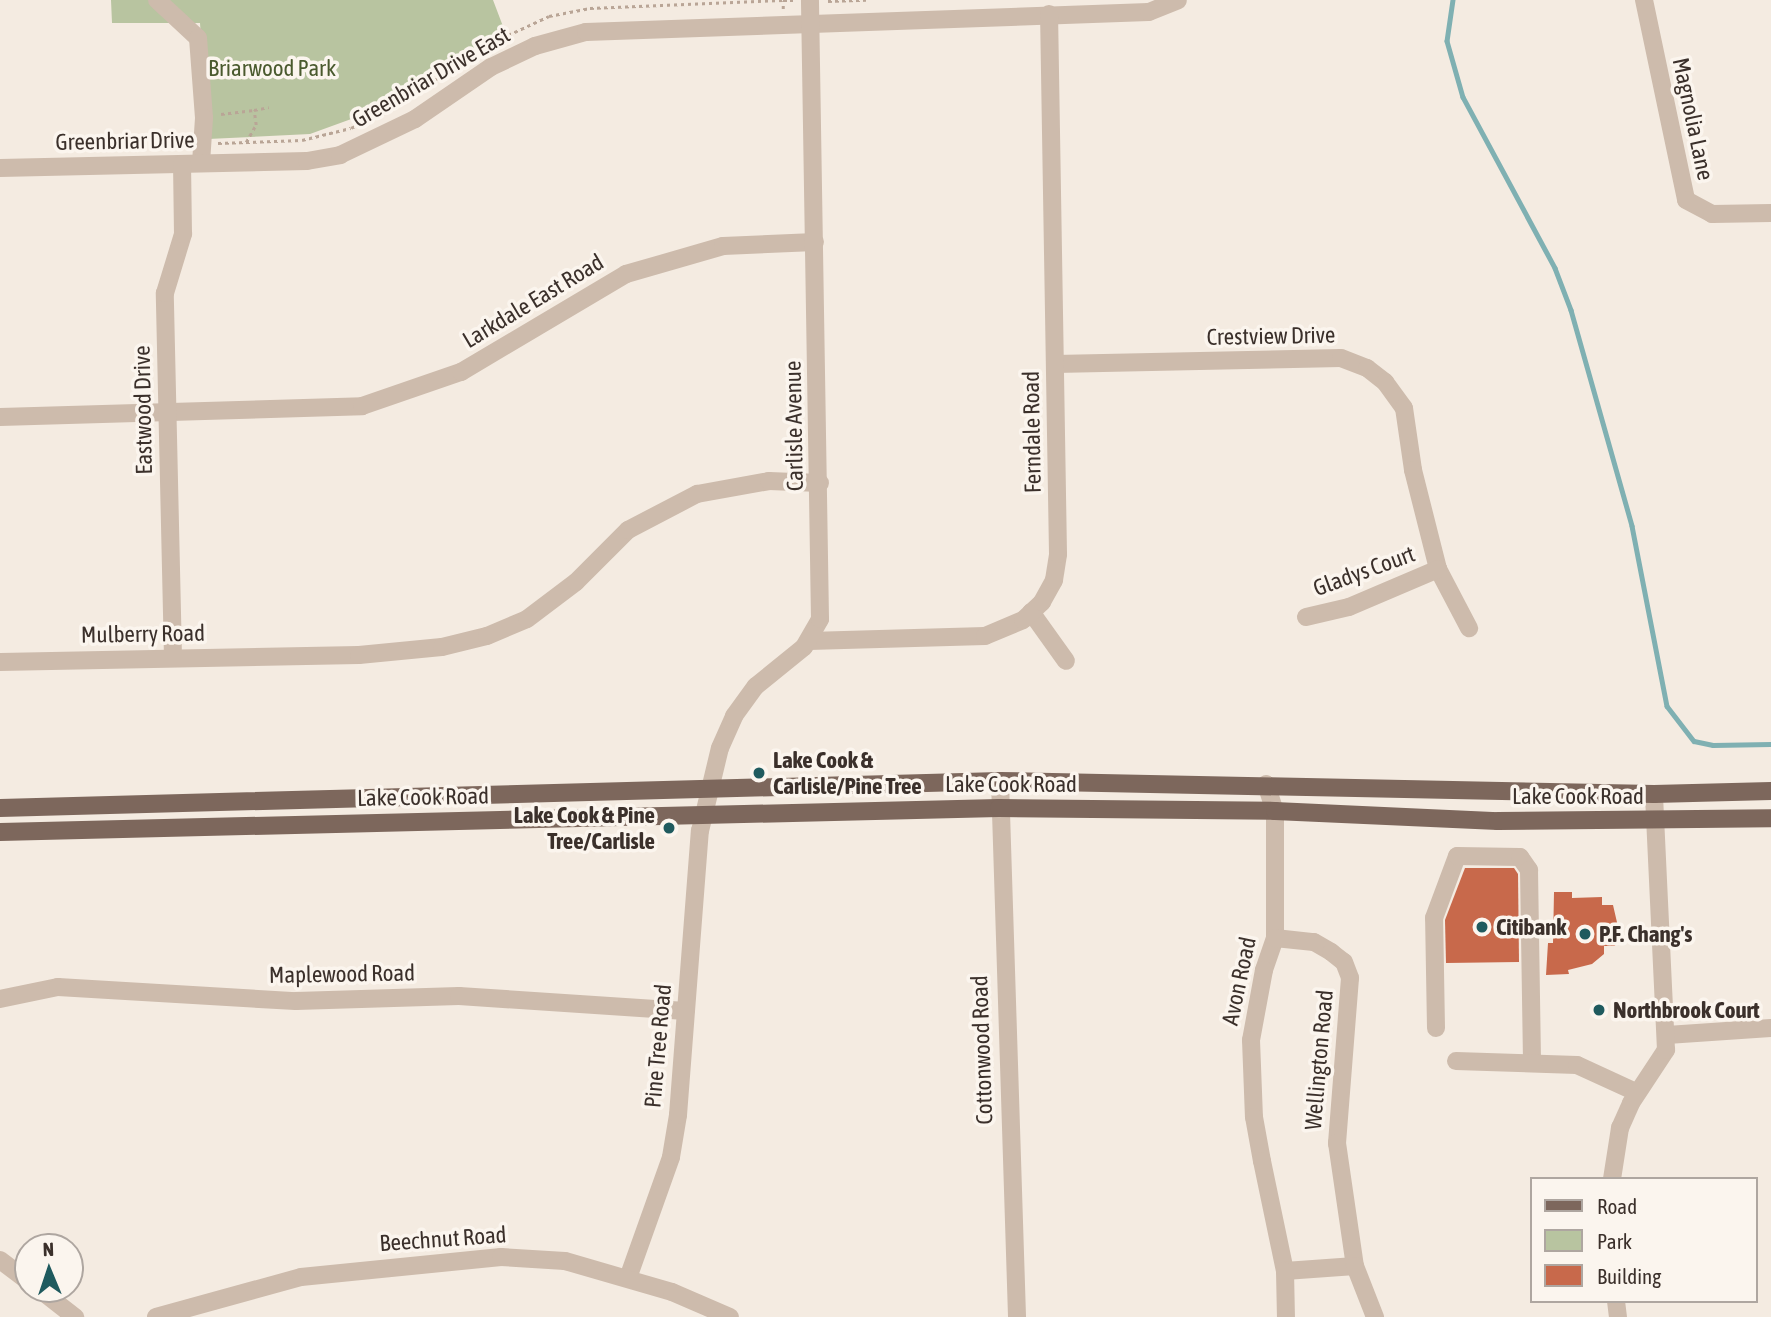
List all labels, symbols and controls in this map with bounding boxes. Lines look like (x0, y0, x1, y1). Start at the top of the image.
street label: Greenbriar Drive East (347, 21, 515, 133)
park label: Briarwood Park (208, 54, 336, 82)
street label: Magnolia Lane (1667, 55, 1719, 183)
street label: Greenbriar Drive (55, 126, 195, 156)
street label: Larkdale East Road (458, 248, 608, 354)
street label: Crestview Drive (1206, 321, 1336, 351)
street label: Eastwood Drive (128, 345, 158, 475)
street label: Carlisle Avenue (779, 361, 809, 491)
street label: Ferndale Road (1017, 371, 1047, 493)
street label: Gladys Court (1309, 540, 1419, 602)
street label: Mulberry Road (81, 619, 205, 649)
place label: Lake Cook & Carlisle/Pine Tree (773, 746, 922, 800)
marker: Lake Cook & Carlisle/Pine Tree (751, 765, 767, 781)
street label: Lake Cook Road (945, 770, 1077, 798)
street label: Lake Cook Road (357, 782, 489, 812)
street label: Lake Cook Road (1512, 782, 1644, 810)
place label: Lake Cook & Pine Tree/Carlisle (514, 801, 655, 855)
marker: Lake Cook & Pine Tree/Carlisle (661, 820, 677, 836)
place label: Citibank (1496, 913, 1566, 941)
marker: Citibank (1474, 919, 1490, 935)
place label: P.F. Chang's (1599, 920, 1692, 948)
marker: P.F. Chang's (1577, 926, 1593, 942)
street label: Avon Road (1216, 934, 1262, 1028)
street label: Maplewood Road (269, 959, 415, 989)
street label: Cottonwood Road (966, 975, 998, 1125)
street label: Pine Tree Road (639, 983, 677, 1109)
street label: Wellington Road (1299, 989, 1339, 1131)
place label: Northbrook Court (1613, 996, 1760, 1024)
marker: Northbrook Court (1591, 1002, 1607, 1018)
legend (1530, 1177, 1757, 1303)
text: Road (1597, 1194, 1637, 1218)
street label: Beechnut Road (379, 1221, 507, 1257)
text: Park (1597, 1229, 1632, 1253)
north arrow (14, 1233, 84, 1303)
text: N (42, 1238, 54, 1260)
text: Building (1597, 1264, 1661, 1288)

